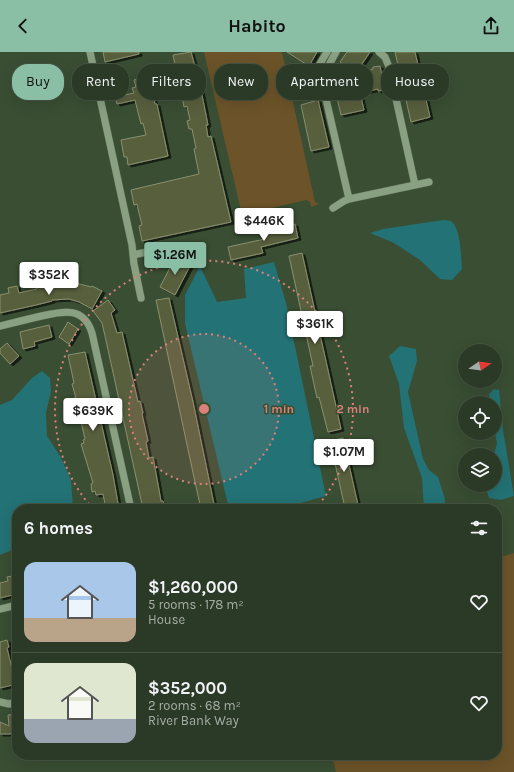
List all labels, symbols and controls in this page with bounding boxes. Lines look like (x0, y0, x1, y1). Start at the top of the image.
icon: back (12, 15, 34, 37)
text: Habito (228, 15, 286, 37)
icon: share (480, 15, 502, 37)
chip: Buy (12, 64, 64, 100)
chip: Rent (72, 64, 129, 100)
chip: Filters (137, 64, 206, 100)
chip: New (214, 64, 268, 100)
chip: Apartment (276, 64, 373, 100)
chip: House (381, 64, 449, 100)
pin: $446K (236, 208, 292, 242)
text: $446K (244, 213, 284, 228)
pin: $1.26M (142, 242, 208, 276)
text: $1.26M (153, 247, 197, 262)
pin: $352K (21, 262, 77, 296)
text: $352K (29, 267, 69, 282)
pin: $361K (287, 311, 343, 345)
text: $361K (296, 316, 334, 331)
north arrow (458, 344, 502, 388)
map controls (458, 344, 502, 492)
button: locate (458, 396, 502, 440)
pin: $639K (65, 398, 121, 432)
centre of rings (197, 402, 211, 416)
text: 1 min (264, 402, 294, 416)
text: 2 min (336, 402, 370, 416)
text: $639K (72, 403, 114, 418)
pin: $1.07M (311, 439, 377, 473)
text: $1.07M (323, 444, 365, 459)
button: layers (458, 448, 502, 492)
icon: filters (468, 517, 490, 539)
text: 6 homes (24, 518, 93, 538)
text: $1,260,000 (148, 577, 238, 597)
icon: home (56, 578, 104, 626)
icon: heart (468, 591, 490, 613)
text: 5 rooms · 178 m² (148, 597, 244, 612)
text: House (148, 612, 185, 627)
text: $352,000 (148, 678, 227, 698)
icon: home (56, 679, 104, 727)
icon: heart (468, 692, 490, 714)
text: 2 rooms · 68 m² (148, 698, 241, 713)
text: River Bank Way (148, 713, 239, 728)

